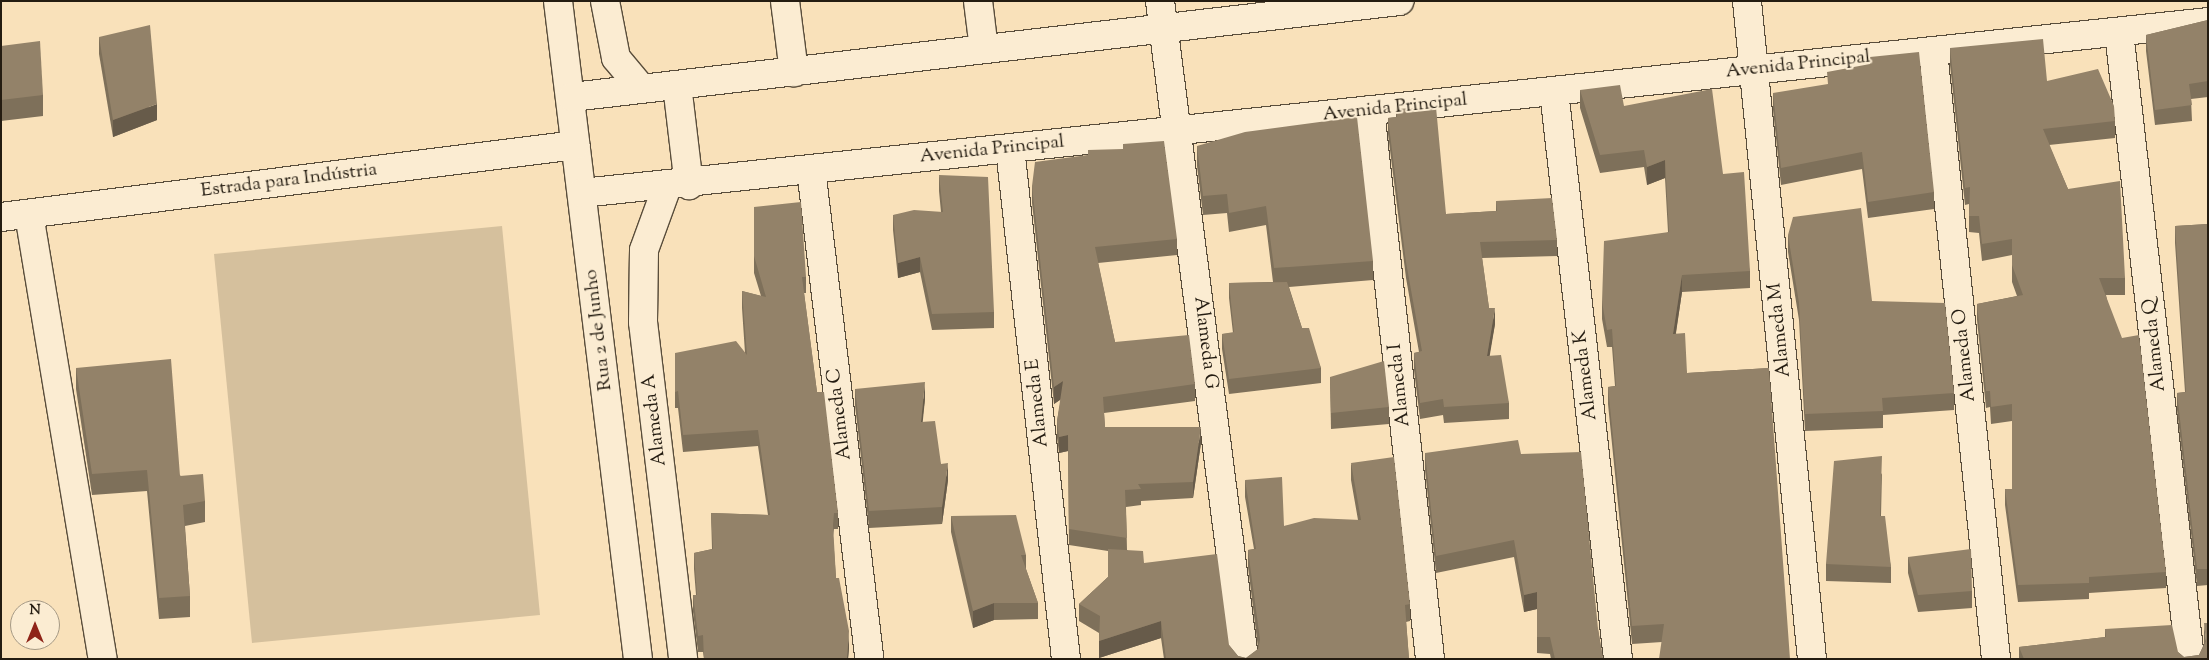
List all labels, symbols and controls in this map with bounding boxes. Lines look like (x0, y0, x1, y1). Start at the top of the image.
street label: Avenida Principal (1725, 46, 1871, 84)
street label: Avenida Principal (1322, 89, 1468, 127)
street label: Avenida Principal (919, 131, 1065, 169)
street label: Estrada para Indústria (199, 159, 379, 203)
street label: Rua 2 de Junho (580, 268, 618, 392)
street label: Alameda M (1764, 282, 1796, 378)
street label: Alameda G (1188, 295, 1222, 391)
street label: Alameda Q (2139, 297, 2171, 393)
street label: Alameda O (1949, 307, 1981, 403)
street label: Alameda K (1569, 328, 1603, 422)
street label: Alameda I (1384, 342, 1416, 428)
street label: Alameda E (1022, 358, 1054, 448)
street label: Alameda C (823, 367, 857, 461)
street label: Alameda A (638, 373, 672, 467)
north arrow (10, 600, 60, 650)
text: N (29, 601, 41, 621)

